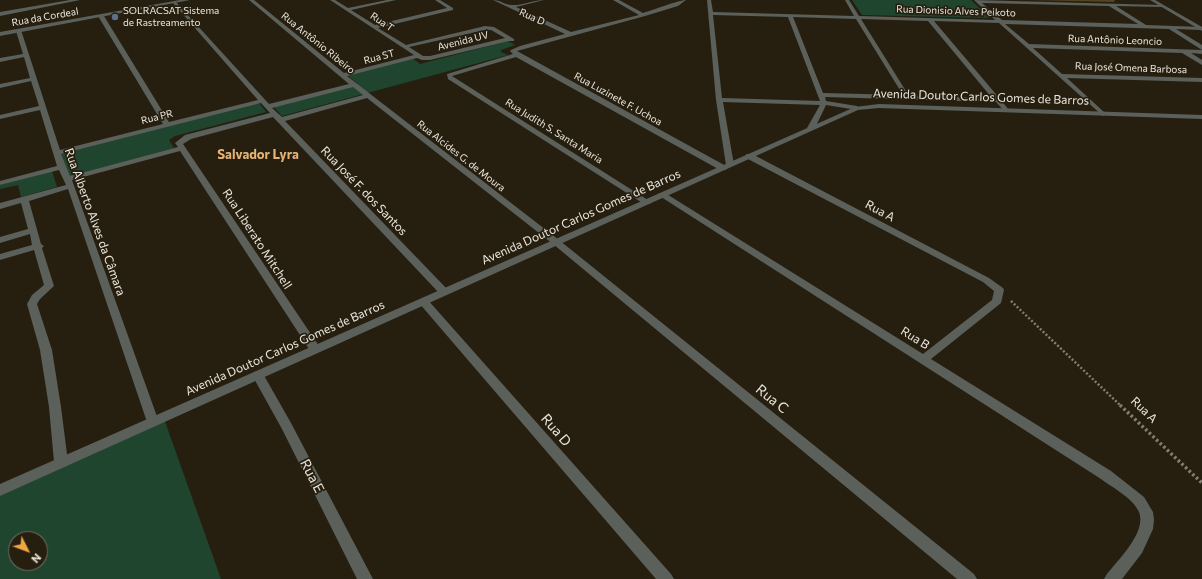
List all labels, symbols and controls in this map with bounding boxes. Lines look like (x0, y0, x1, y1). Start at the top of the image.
street label: Rua Dionisio Alves Peikoto (896, 3, 1016, 19)
street label: Rua da Cordeal (11, 5, 79, 29)
place label: SOLRACSAT Sistema de Rastreamento (123, 5, 219, 28)
street label: Rua D (517, 6, 547, 28)
street label: Rua Antônio Ribeiro (279, 10, 357, 76)
street label: Rua T (368, 10, 396, 34)
marker: SOLRACSAT Sistema de Rastreamento (110, 12, 120, 22)
street label: Avenida UV (436, 29, 490, 53)
street label: Rua Antônio Leoncio (1068, 32, 1162, 48)
street label: Rua ST (362, 47, 396, 67)
street label: Rua José Omena Barbosa (1075, 60, 1187, 76)
street label: Rua Luzinete F. Uchoa (572, 70, 664, 128)
street label: Avenida Doutor Carlos Gomes de Barros (873, 86, 1089, 108)
street label: Rua Judith S. Santa Maria (503, 96, 605, 166)
street label: Rua PR (140, 107, 174, 127)
street label: Rua Alcides G. de Moura (414, 118, 508, 194)
street label: Rua José F. dos Santos (318, 144, 410, 238)
street label: Rua Alberto Alves da Câmara (62, 146, 128, 298)
district label: Salvador Lyra (217, 147, 299, 163)
street label: Avenida Doutor Carlos Gomes de Barros (479, 166, 683, 268)
street label: Rua Liberato Mitchell (219, 186, 295, 292)
street label: Rua A (863, 197, 897, 225)
street label: Avenida Doutor Carlos Gomes de Barros (183, 297, 387, 399)
street label: Rua B (898, 324, 932, 352)
street label: Rua C (752, 381, 792, 417)
street label: Rua A (1128, 394, 1160, 426)
street label: Rua D (537, 410, 575, 450)
street label: Rua E (296, 456, 328, 496)
north arrow (8, 531, 48, 571)
text: N (29, 551, 44, 566)

